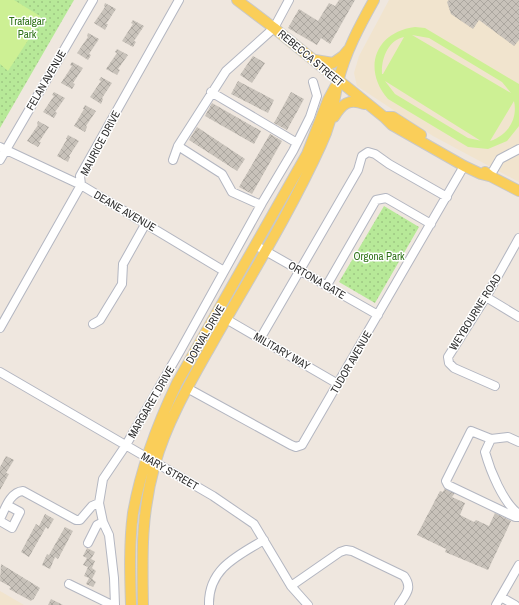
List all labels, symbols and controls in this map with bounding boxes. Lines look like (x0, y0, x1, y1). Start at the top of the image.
park label: Trafalgar Park (9, 14, 45, 41)
street label: REBECCA STREET (275, 27, 347, 90)
street label: FELAN AVENUE (23, 47, 69, 113)
street label: MAURICE DRIVE (77, 108, 123, 178)
street label: DEANE AVENUE (91, 188, 159, 234)
park label: Orgona Park (353, 249, 405, 263)
street label: ORTONA GATE (286, 258, 348, 302)
street label: WEYBOURNE ROAD (446, 271, 504, 353)
street label: DORVAL DRIVE (182, 302, 228, 366)
street label: TUDOR AVENUE (327, 328, 375, 396)
street label: MILITARY WAY (251, 329, 313, 373)
street label: MARGARET DRIVE (125, 363, 177, 441)
street label: MARY STREET (139, 449, 202, 493)

